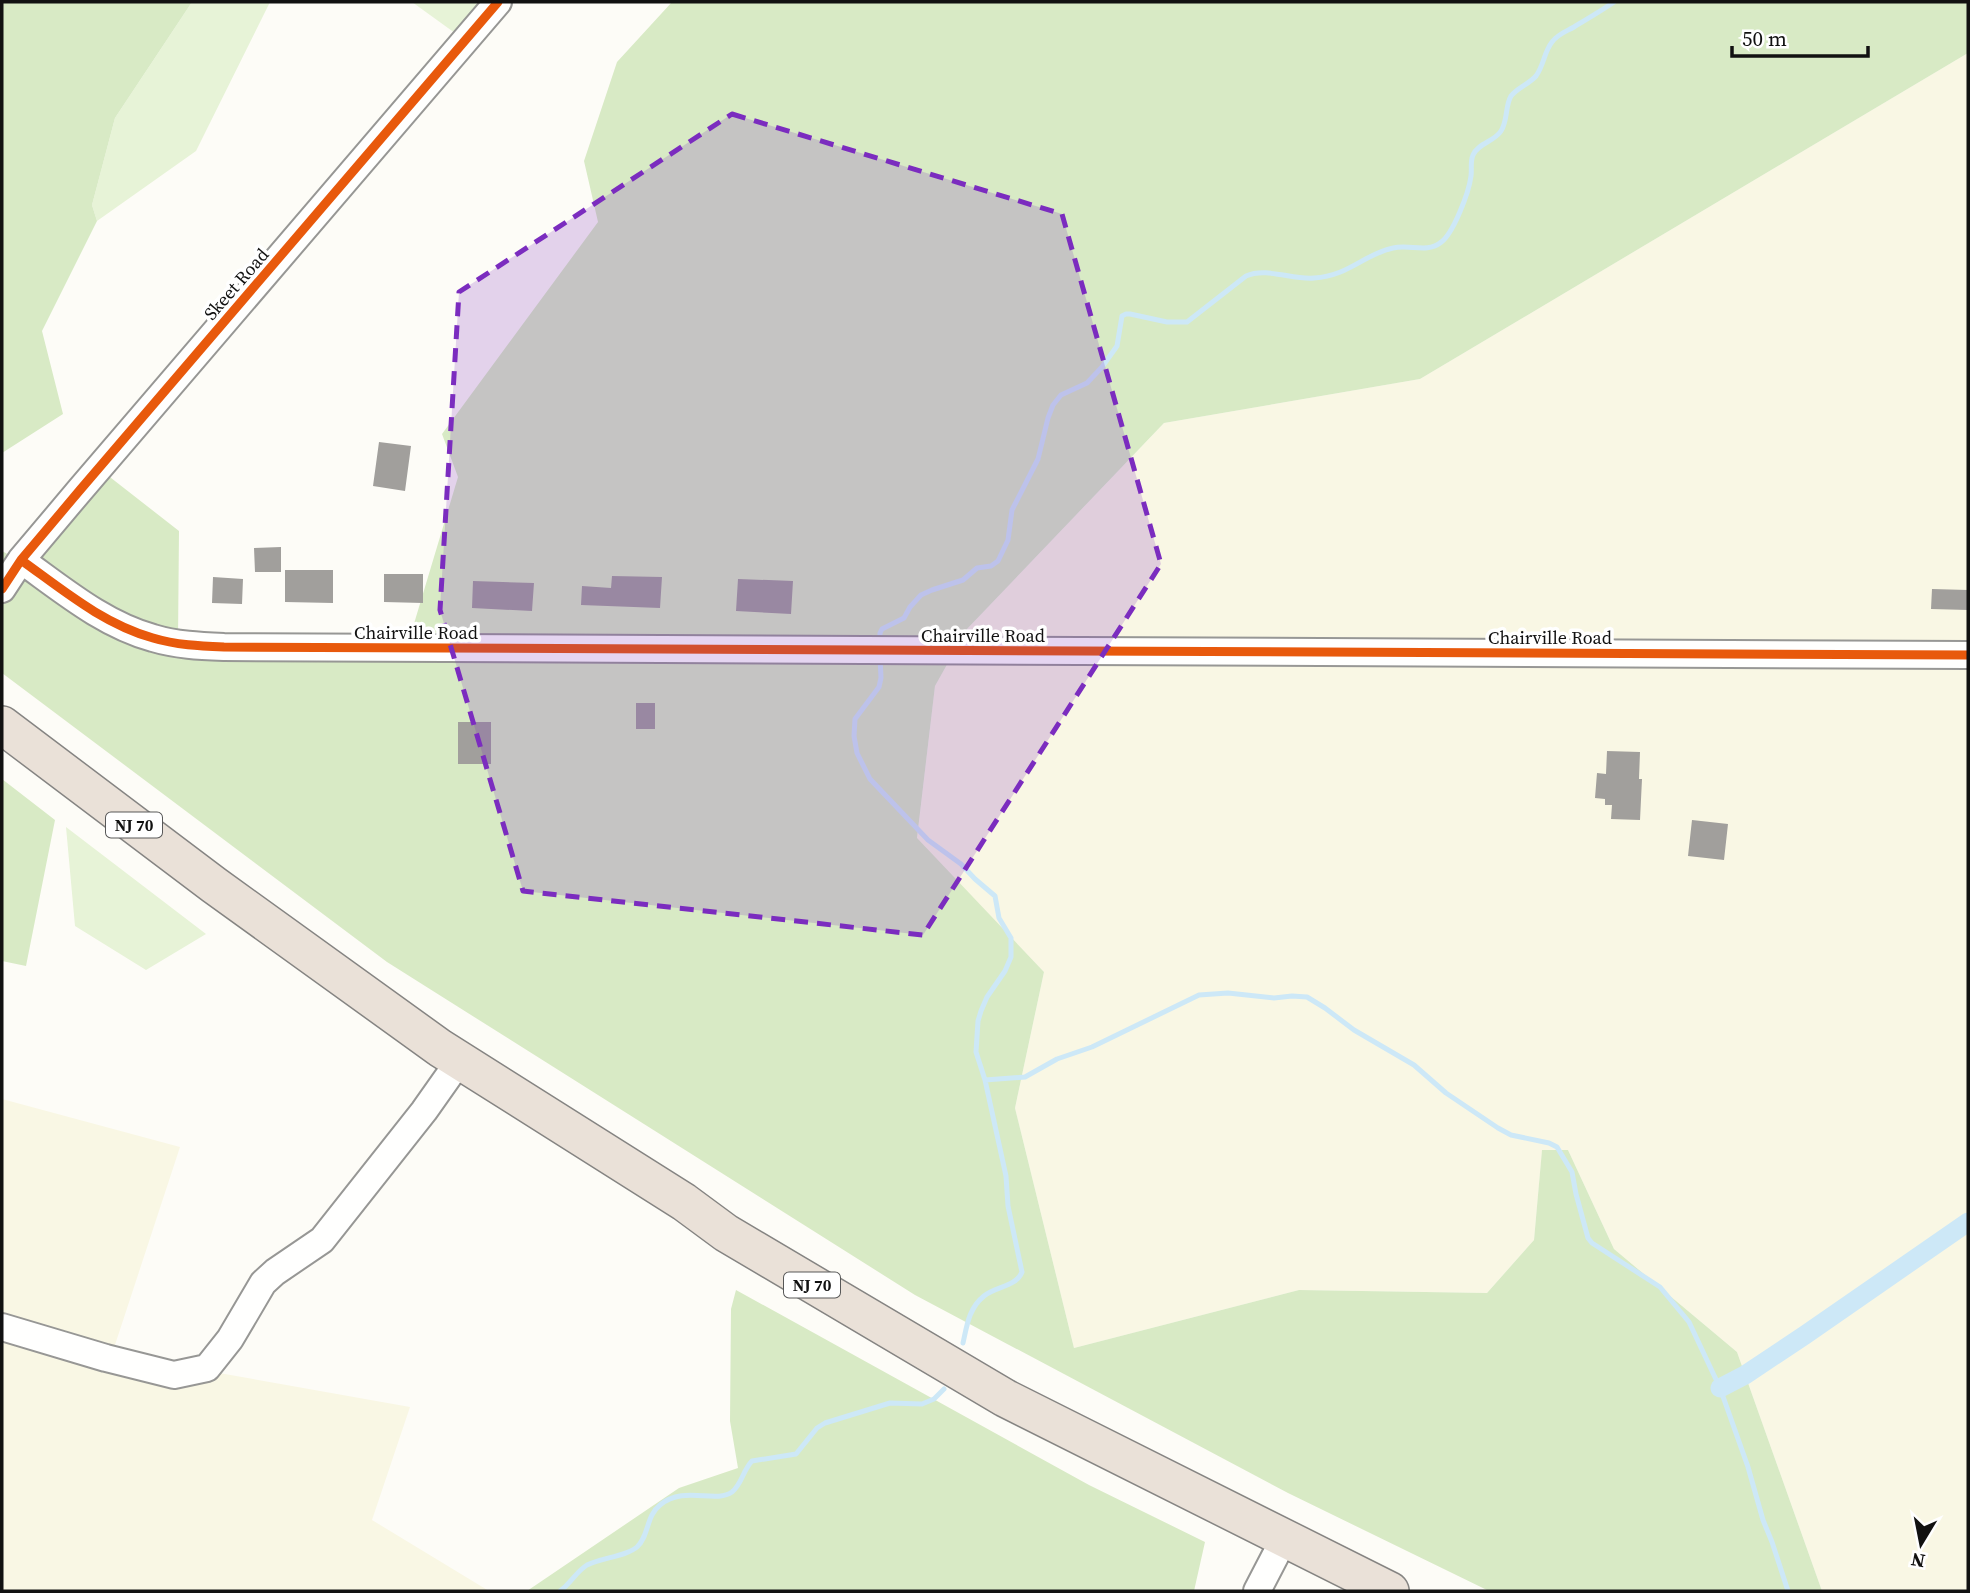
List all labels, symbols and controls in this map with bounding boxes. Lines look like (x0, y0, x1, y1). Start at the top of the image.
scale bar (1732, 14, 1868, 58)
text: 50 m (1742, 24, 1787, 53)
street label: Skeet Road (198, 243, 274, 325)
street label: Chairville Road (354, 620, 478, 645)
street label: Chairville Road (921, 623, 1045, 648)
street label: Chairville Road (1488, 625, 1612, 650)
road number: NJ 70 (106, 812, 162, 838)
road number: NJ 70 (784, 1273, 840, 1298)
north arrow (1886, 1509, 1956, 1579)
text: N (1909, 1547, 1927, 1575)

